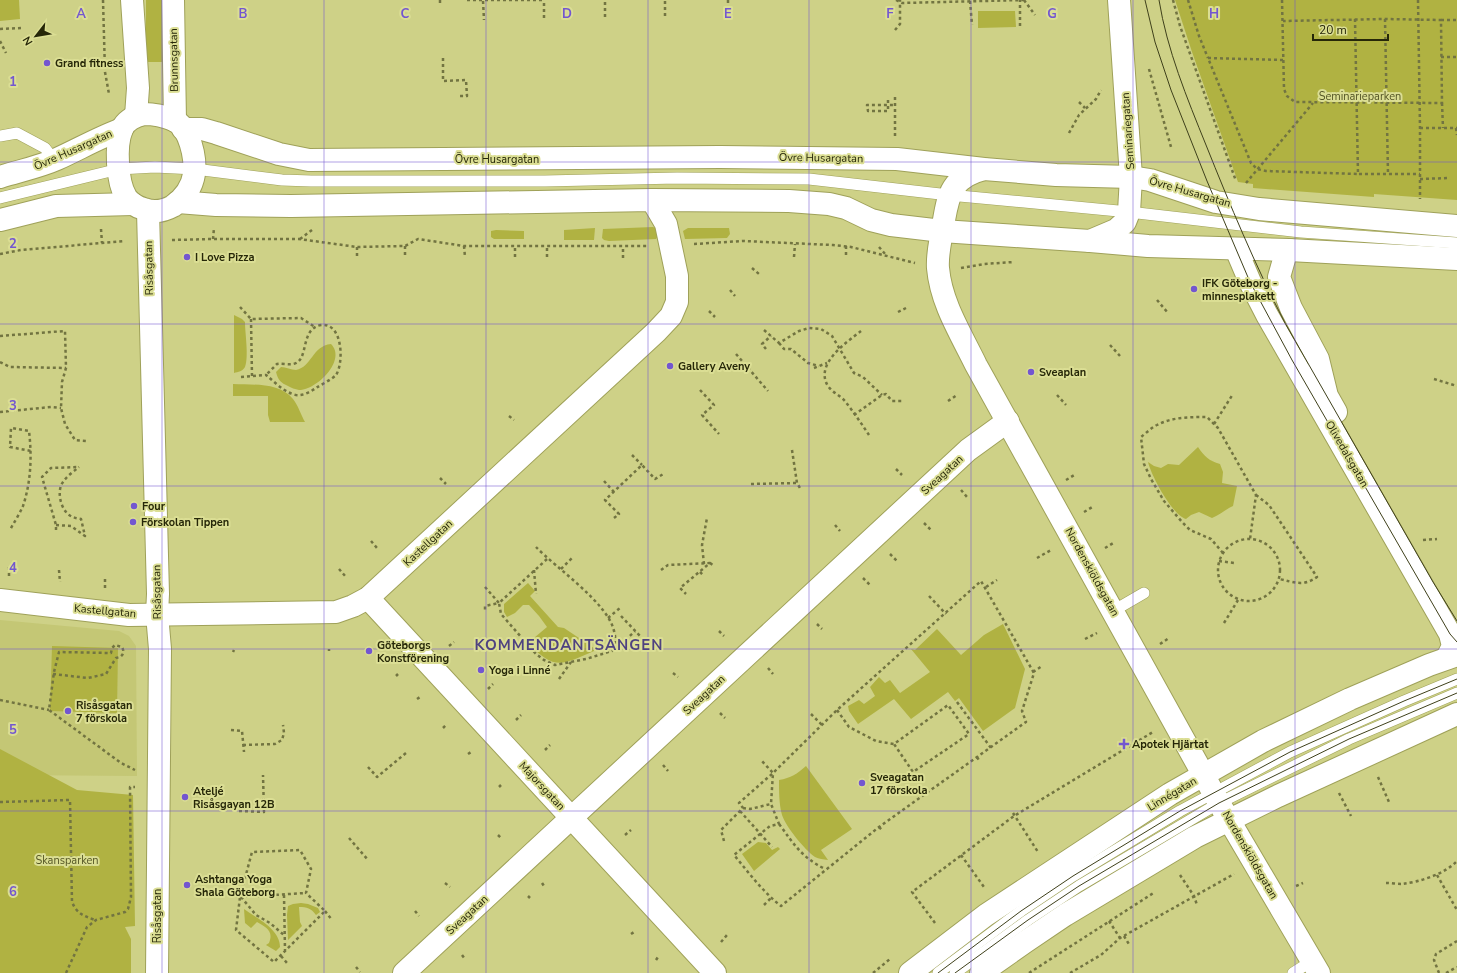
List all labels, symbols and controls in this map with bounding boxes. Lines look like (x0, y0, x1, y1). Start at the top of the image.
text: A (76, 5, 86, 23)
text: B (239, 5, 248, 23)
text: C (401, 5, 410, 23)
text: D (562, 5, 572, 23)
text: E (724, 5, 732, 23)
text: F (886, 5, 894, 23)
text: G (1047, 5, 1057, 23)
text: H (1209, 5, 1219, 23)
north arrow (16, 16, 56, 56)
scale bar (1313, 16, 1388, 42)
text: 20 m (1319, 22, 1347, 38)
street label: Brunnsgatan (166, 28, 182, 92)
text: N (19, 34, 36, 48)
place label: Grand fitness (55, 56, 123, 71)
marker: Grand fitness (42, 58, 52, 68)
text: 1 (9, 73, 17, 91)
park label: Seminarieparken (1319, 89, 1401, 104)
street label: Seminariegatan (1118, 92, 1138, 170)
street label: Övre Husargatan (31, 126, 115, 174)
street label: Övre Husargatan (779, 150, 863, 166)
street label: Övre Husargatan (455, 152, 539, 167)
street label: Övre Husargatan (1147, 173, 1233, 211)
text: 2 (9, 235, 17, 253)
street label: Risåsgatan (141, 241, 157, 295)
place label: I Love Pizza (195, 250, 254, 265)
marker: I Love Pizza (182, 252, 192, 262)
place label: IFK Göteborg - minnesplakett (1202, 276, 1278, 304)
marker: IFK Göteborg - minnesplakett (1189, 284, 1199, 294)
place label: Gallery Aveny (678, 359, 750, 374)
marker: Gallery Aveny (665, 361, 675, 371)
place label: Sveaplan (1039, 365, 1086, 380)
marker: Sveaplan (1026, 367, 1036, 377)
text: 3 (9, 397, 17, 415)
street label: Olivedalsgatan (1322, 418, 1372, 490)
street label: Sveagatan (918, 452, 966, 498)
place label: Four (142, 499, 166, 514)
marker: Four (129, 501, 139, 511)
place label: Förskolan Tippen (141, 515, 229, 530)
street label: Kastellgatan (400, 516, 456, 570)
marker: Förskolan Tippen (128, 517, 138, 527)
street label: Nordenskiöldsgatan (1061, 525, 1123, 619)
text: 4 (9, 559, 17, 577)
street label: Risåsgatan (149, 565, 165, 619)
street label: Kastellgatan (73, 601, 137, 621)
district label: KOMMENDANTSÄNGEN (474, 635, 664, 655)
place label: Göteborgs Konstförening (377, 638, 449, 666)
marker: Göteborgs Konstförening (364, 646, 374, 656)
place label: Yoga i Linné (488, 663, 550, 678)
marker: Yoga i Linné (476, 665, 486, 675)
street label: Sveagatan (680, 672, 728, 718)
place label: Risåsgatan 7 förskola (76, 698, 132, 726)
marker: Risåsgatan 7 förskola (63, 706, 73, 716)
text: 5 (9, 721, 17, 739)
place label: Apotek Hjärtat (1132, 737, 1209, 752)
marker: Apotek Hjärtat (1119, 739, 1129, 749)
street label: Majorsgatan (516, 758, 568, 814)
place label: Sveagatan 17 förskola (870, 770, 928, 798)
street label: Linnégatan (1145, 773, 1199, 815)
marker: Sveagatan 17 förskola (857, 778, 867, 788)
place label: Ateljé Risåsgayan 12B (193, 784, 275, 812)
marker: Ateljé Risåsgayan 12B (180, 792, 190, 802)
street label: Nordenskiöldsgatan (1219, 808, 1281, 902)
park label: Skansparken (35, 853, 99, 868)
place label: Ashtanga Yoga Shala Göteborg (195, 872, 275, 900)
marker: Ashtanga Yoga Shala Göteborg (182, 880, 192, 890)
text: 6 (9, 883, 17, 901)
street label: Risåsgatan (150, 889, 165, 943)
street label: Sveagatan (443, 892, 491, 938)

